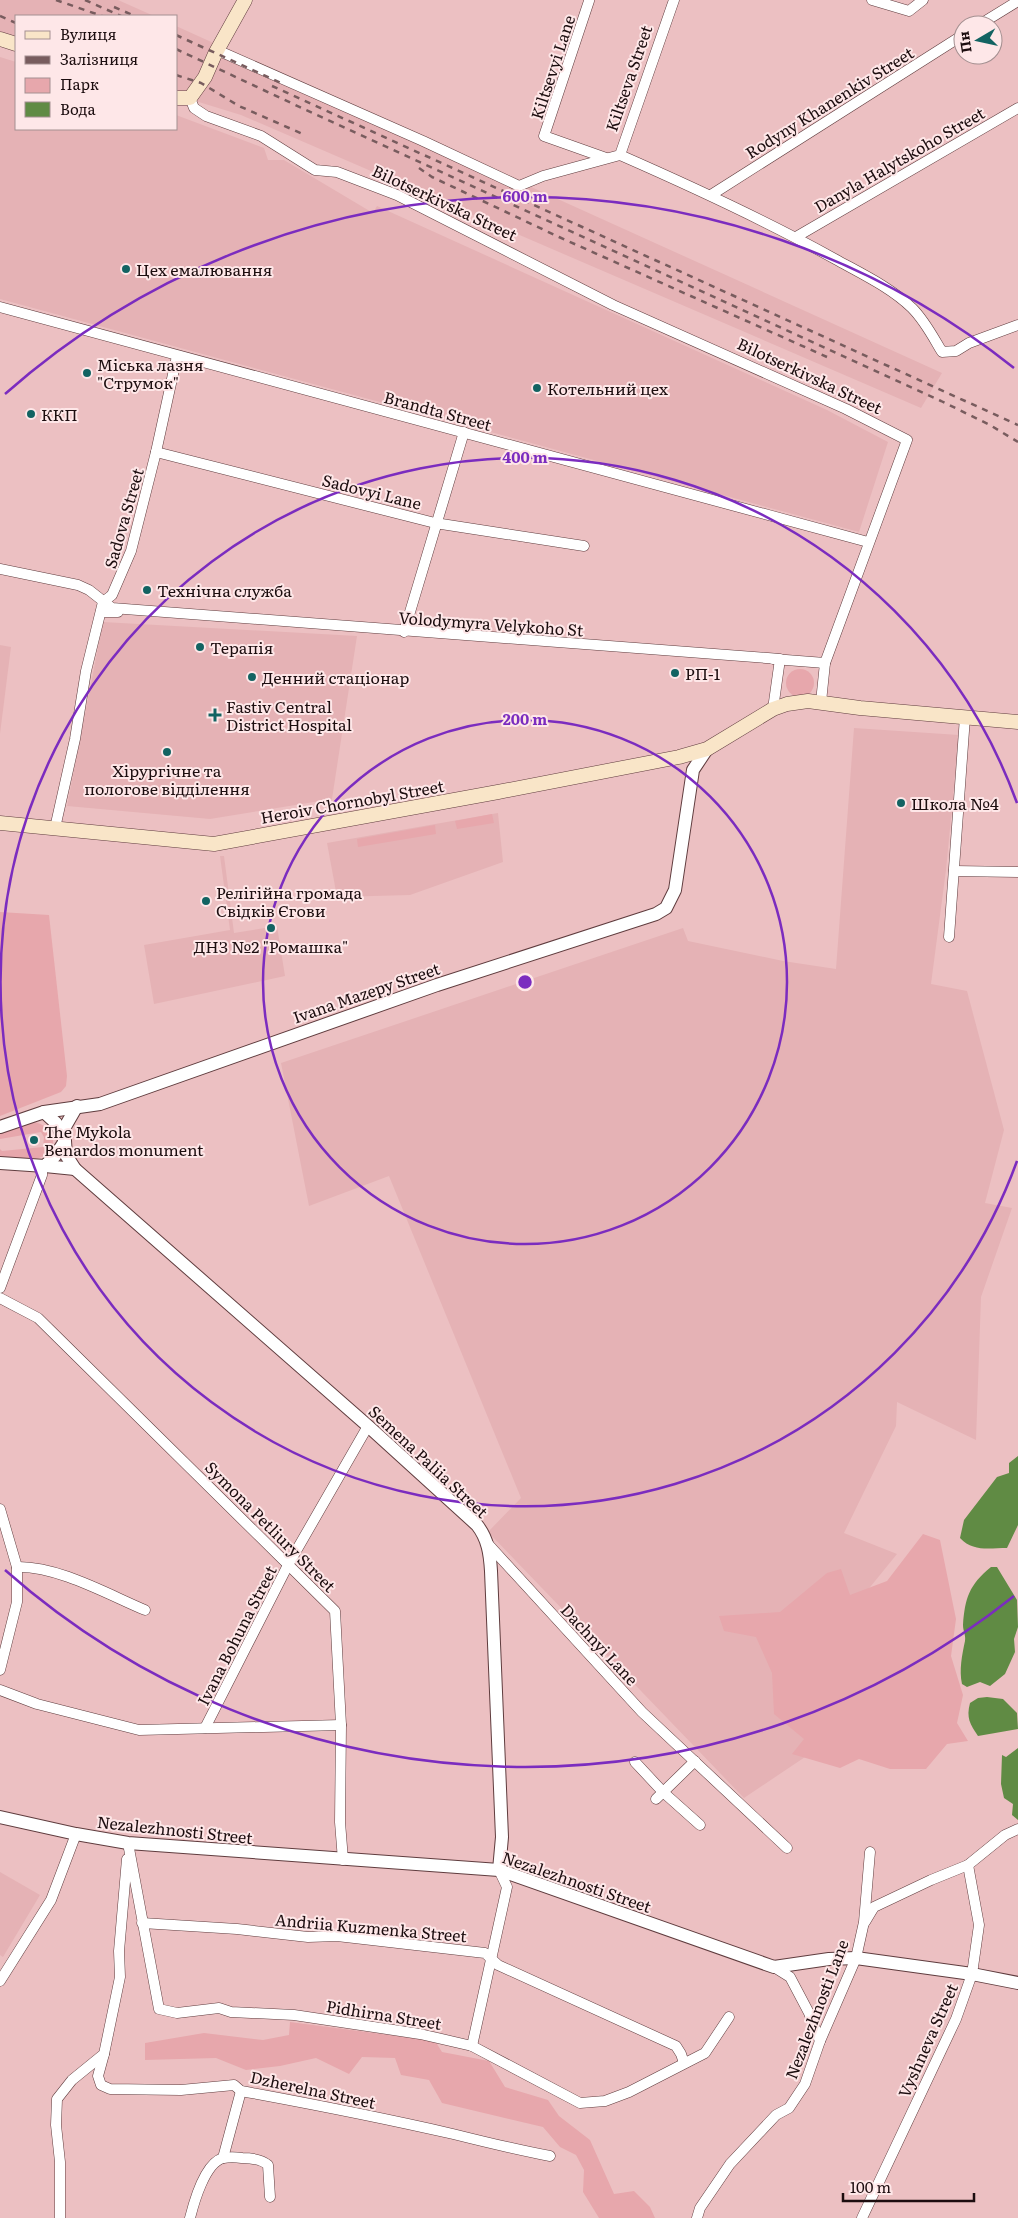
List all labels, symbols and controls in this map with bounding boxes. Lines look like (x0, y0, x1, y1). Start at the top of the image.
street label: Kiltsevyi Lane (524, 12, 580, 122)
legend (15, 15, 178, 130)
north arrow (953, 15, 1003, 65)
street label: Kiltseva Street (599, 21, 658, 134)
text: Вулиця (60, 22, 117, 45)
text: Пн (953, 30, 976, 55)
street label: Rodyny Khanenkiv Street (740, 40, 918, 164)
text: Залізниця (60, 47, 138, 70)
text: Парк (60, 72, 99, 95)
text: Вода (60, 97, 97, 120)
street label: Danyla Halytskoho Street (809, 100, 989, 218)
street label: Bilotserkivska Street (369, 158, 522, 246)
text: 600 m (502, 184, 548, 207)
place label: Цех емалювання (136, 257, 272, 281)
marker: Цех емалювання (120, 263, 132, 275)
street label: Bilotserkivska Street (734, 331, 887, 419)
place label: Міська лазня "Струмок" (97, 352, 204, 394)
marker: Міська лазня "Струмок" (81, 367, 93, 379)
place label: Котельний цех (547, 376, 669, 400)
marker: Котельний цех (531, 382, 543, 394)
street label: Brandta Street (381, 384, 495, 436)
place label: ККП (41, 402, 78, 426)
marker: ККП (25, 408, 37, 420)
text: 400 m (502, 445, 548, 468)
street label: Sadova Street (97, 464, 149, 571)
street label: Sadovyi Lane (320, 467, 424, 515)
place label: Технічна служба (157, 578, 292, 602)
marker: Технічна служба (141, 584, 153, 596)
street label: Volodymyra Velykoho St (398, 605, 585, 641)
place label: Терапія (210, 635, 273, 659)
marker: Терапія (194, 641, 206, 653)
place label: РП-1 (685, 661, 721, 685)
place label: Денний стаціонар (262, 665, 409, 689)
marker: РП-1 (669, 667, 681, 679)
marker: Денний стаціонар (246, 671, 258, 683)
place label: Fastiv Central District Hospital (226, 694, 352, 736)
text: 200 m (503, 707, 547, 730)
marker: Fastiv Central District Hospital (208, 708, 222, 722)
marker: Хірургічне та пологове відділення (161, 746, 173, 758)
place label: Хірургічне та пологове відділення (84, 758, 250, 800)
street label: Heroiv Chornobyl Street (258, 773, 446, 829)
place label: Школа №4 (911, 791, 999, 815)
marker: Школа №4 (895, 797, 907, 809)
place label: Релігійна громада Свідків Єгови (216, 880, 363, 922)
marker: Релігійна громада Свідків Єгови (200, 895, 212, 907)
marker: ДНЗ №2 "Ромашка" (265, 922, 277, 934)
place label: ДНЗ №2 "Ромашка" (194, 934, 348, 958)
street label: Ivana Mazepy Street (289, 955, 443, 1028)
centre of rings (516, 973, 534, 991)
place label: The Mykola Benardos monument (44, 1119, 204, 1161)
marker: The Mykola Benardos monument (28, 1134, 40, 1146)
street label: Semena Paliia Street (364, 1399, 494, 1523)
street label: Symona Petliury Street (200, 1455, 342, 1597)
street label: Ivana Bohuna Street (190, 1560, 282, 1709)
street label: Dachnyi Lane (556, 1598, 644, 1690)
street label: Nezalezhnosti Street (96, 1809, 254, 1849)
street label: Nezalezhnosti Street (499, 1844, 655, 1918)
street label: Andriia Kuzmenka Street (274, 1907, 468, 1947)
street label: Nezalezhnosti Lane (778, 1936, 854, 2082)
street label: Vyshneva Street (891, 1979, 963, 2101)
street label: Pidhirna Street (325, 1993, 444, 2035)
street label: Dzherelna Street (248, 2064, 378, 2114)
scale bar (843, 2170, 974, 2202)
text: 100 m (850, 2175, 891, 2198)

